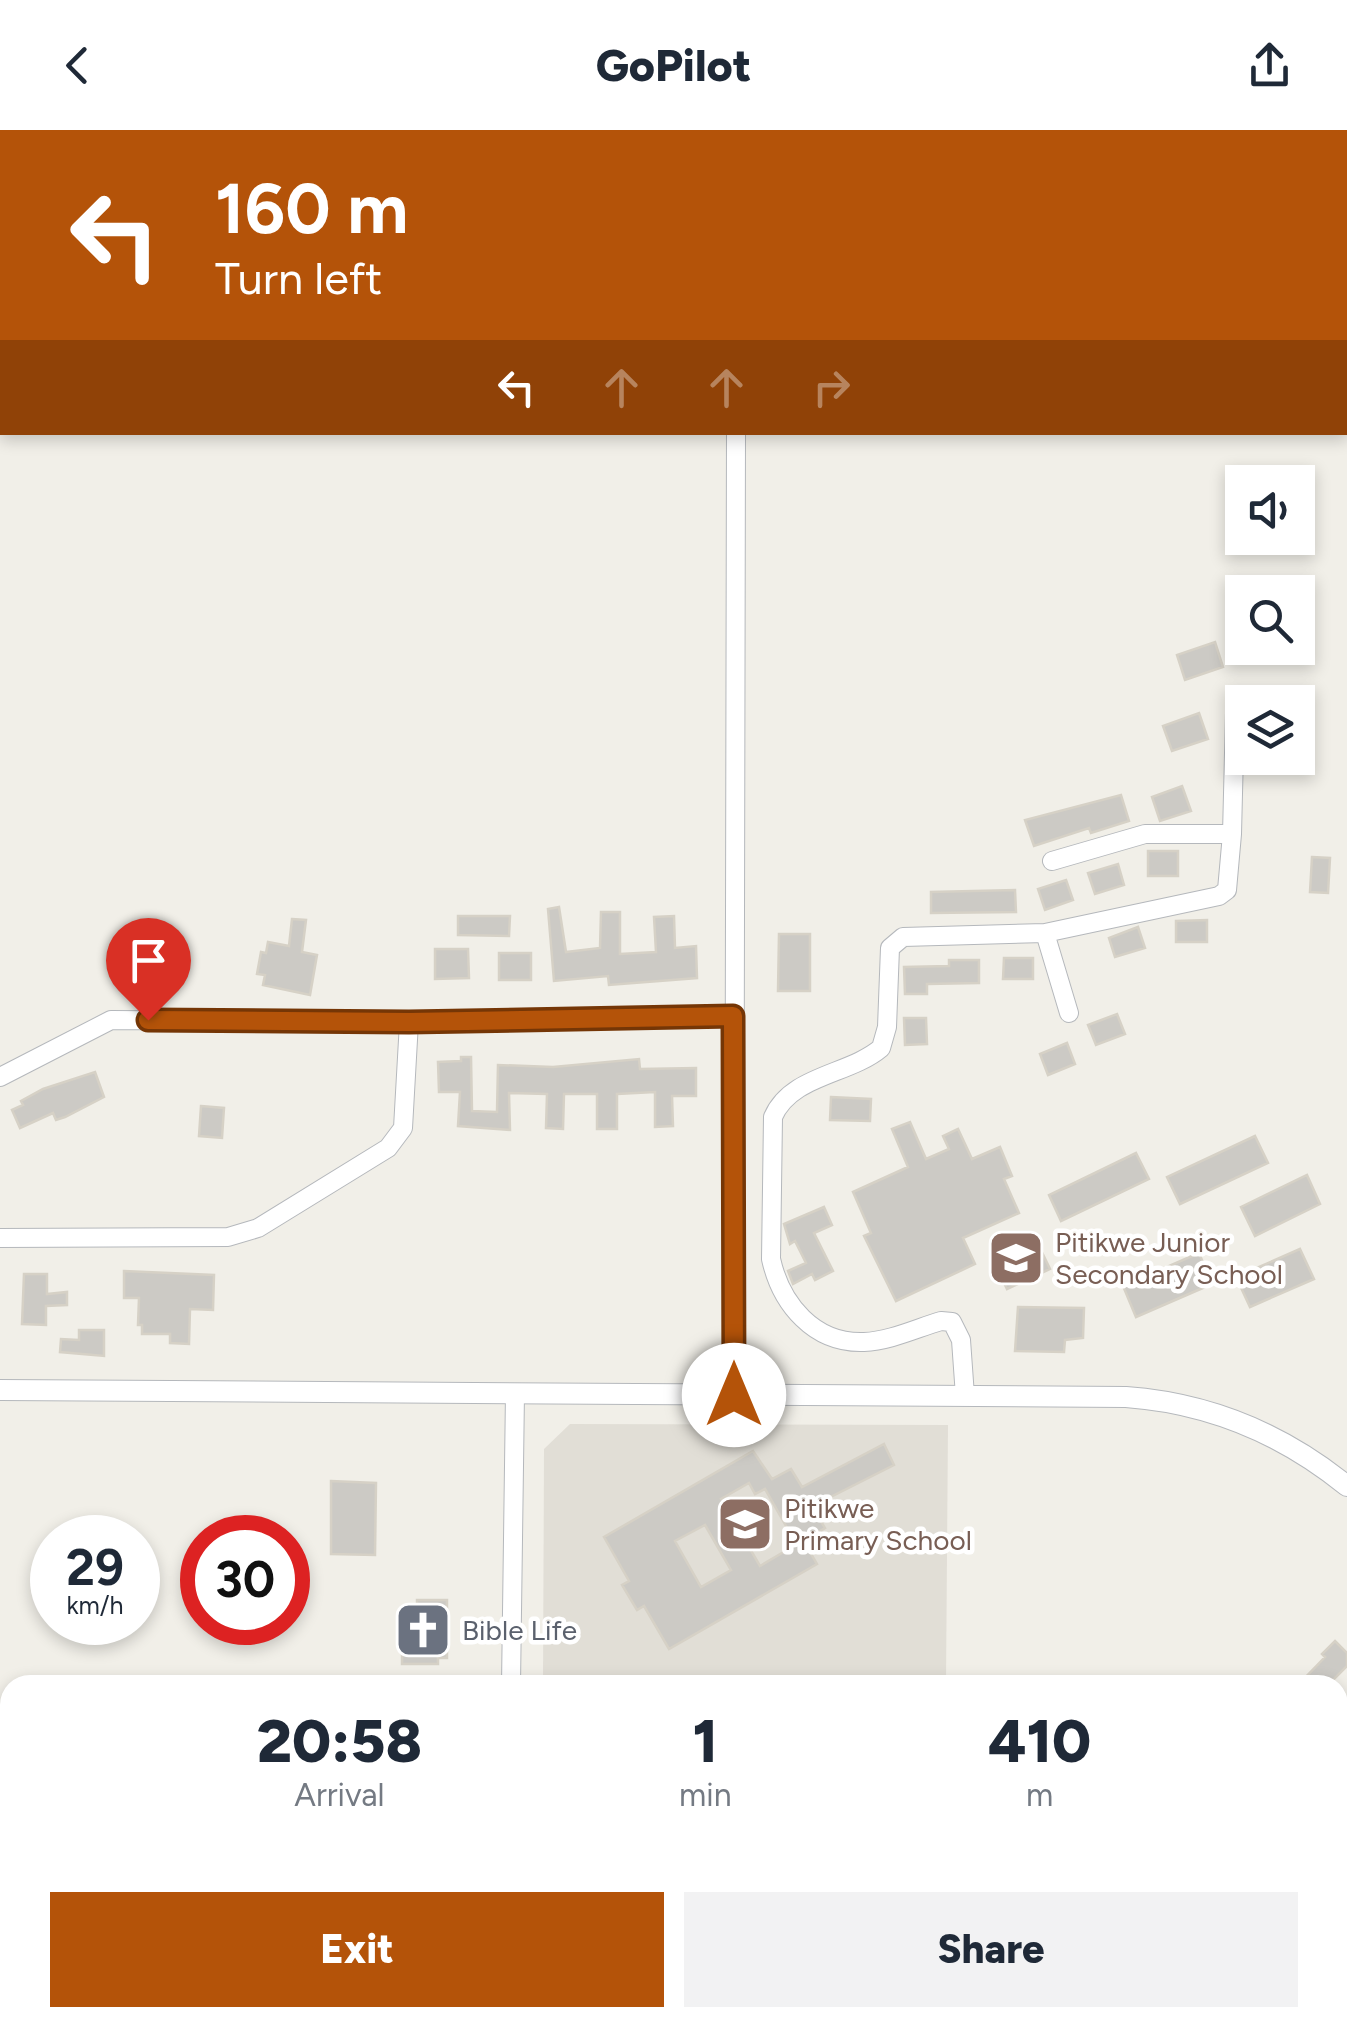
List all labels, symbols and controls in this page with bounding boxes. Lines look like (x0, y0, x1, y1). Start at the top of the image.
icon: back (50, 38, 105, 93)
text: GoPilot (596, 38, 751, 92)
icon: share (1242, 38, 1297, 93)
text: 160 m (215, 166, 408, 251)
icon: left (50, 170, 180, 300)
text: Turn left (215, 251, 382, 305)
icon: left (489, 360, 544, 415)
icon: ahead (594, 360, 649, 415)
icon: ahead (699, 360, 754, 415)
icon: right (804, 360, 859, 415)
map controls (1225, 465, 1315, 775)
button: sound (1225, 465, 1315, 555)
button: search (1225, 575, 1315, 665)
button: layers (1225, 685, 1315, 775)
pin (106, 918, 191, 1021)
icon: arrive (121, 933, 176, 988)
place label: Pitikwe Junior Secondary School (1055, 1225, 1283, 1291)
school or university icon: Pitikwe Junior Secondary School (986, 1228, 1046, 1288)
position arrow (682, 1343, 786, 1447)
place label: Pitikwe Primary School (784, 1491, 972, 1557)
school or university icon: Pitikwe Primary School (715, 1494, 775, 1554)
speed limit sign: 30 (180, 1515, 310, 1645)
text: 29 (66, 1537, 124, 1598)
text: km/h (66, 1590, 124, 1620)
church icon: Bible Life (393, 1600, 453, 1660)
place label: Bible Life (462, 1613, 577, 1647)
text: 20:58 (257, 1705, 422, 1777)
text: 1 (692, 1705, 718, 1777)
text: 410 (988, 1705, 1091, 1777)
text: Arrival (294, 1776, 385, 1814)
text: min (679, 1776, 732, 1814)
text: m (1026, 1776, 1053, 1814)
button: Exit (50, 1892, 664, 2007)
button: Share (684, 1892, 1298, 2007)

